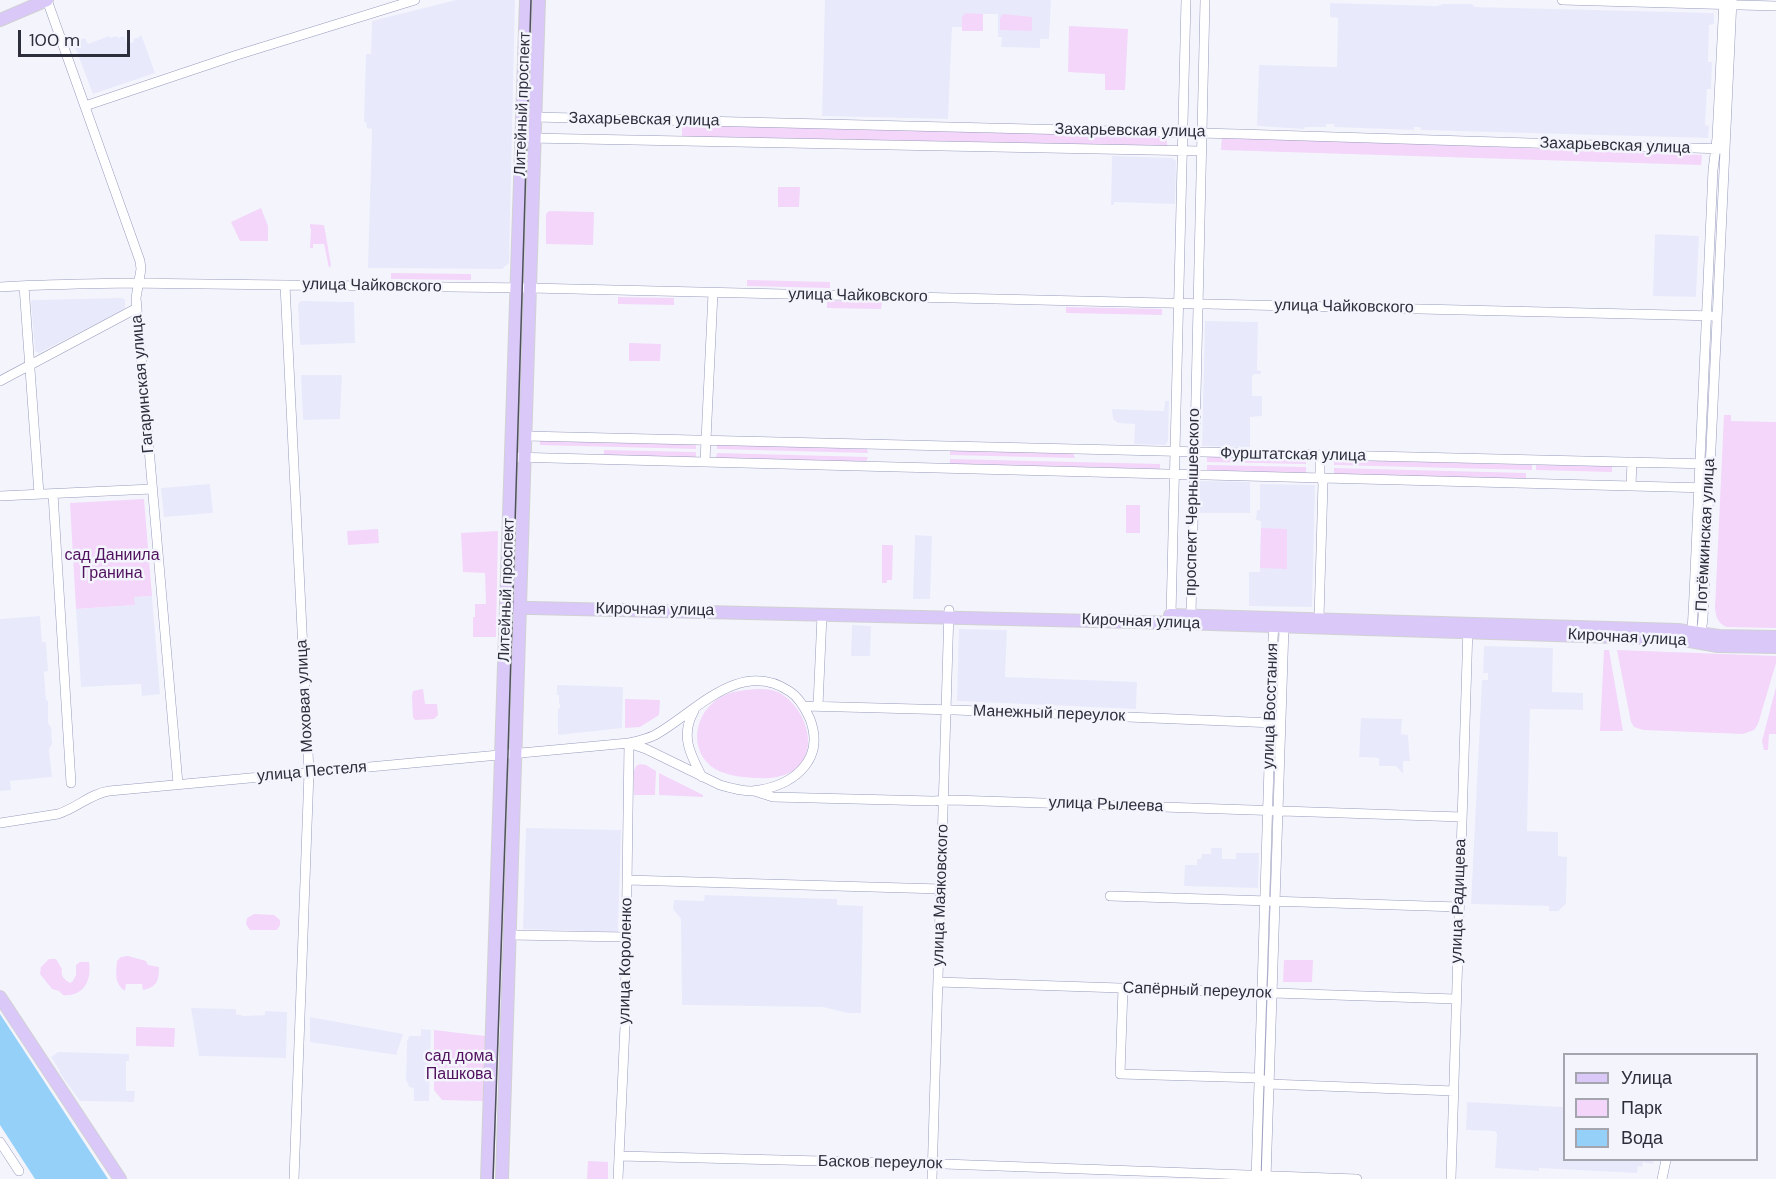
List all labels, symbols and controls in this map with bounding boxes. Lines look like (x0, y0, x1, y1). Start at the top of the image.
scale bar (21, 18, 134, 56)
text: 100 m (29, 28, 80, 52)
street label: Литейный проспект (511, 31, 535, 177)
street label: Захарьевская улица (568, 109, 720, 131)
street label: Захарьевская улица (1054, 120, 1206, 142)
street label: Захарьевская улица (1539, 134, 1691, 158)
street label: улица Чайковского (302, 275, 442, 297)
street label: улица Чайковского (788, 285, 928, 307)
street label: улица Чайковского (1274, 296, 1414, 318)
street label: Гагаринская улица (127, 314, 159, 454)
street label: проспект Чернышевского (1182, 408, 1204, 596)
street label: Фурштатская улица (1220, 444, 1366, 466)
street label: Потёмкинская улица (1692, 458, 1720, 612)
street label: Литейный проспект (495, 517, 519, 663)
park label: сад Даниила Гранина (64, 546, 160, 584)
street label: Кирочная улица (596, 599, 714, 621)
street label: Кирочная улица (1081, 610, 1201, 634)
street label: Кирочная улица (1567, 625, 1687, 651)
street label: Моховая улица (292, 639, 318, 753)
street label: улица Восстания (1259, 643, 1283, 769)
street label: Манежный переулок (972, 702, 1126, 726)
street label: улица Пестеля (256, 758, 368, 786)
street label: улица Рылеева (1048, 793, 1164, 817)
street label: улица Маяковского (929, 824, 953, 966)
street label: улица Радищева (1447, 838, 1471, 964)
street label: улица Короленко (615, 897, 637, 1025)
street label: Сапёрный переулок (1122, 979, 1272, 1003)
park label: сад дома Пашкова (425, 1047, 493, 1085)
legend (1563, 1053, 1758, 1161)
text: Улица (1621, 1066, 1672, 1090)
text: Парк (1621, 1096, 1662, 1120)
text: Вода (1621, 1126, 1663, 1150)
street label: Басков переулок (818, 1152, 942, 1174)

